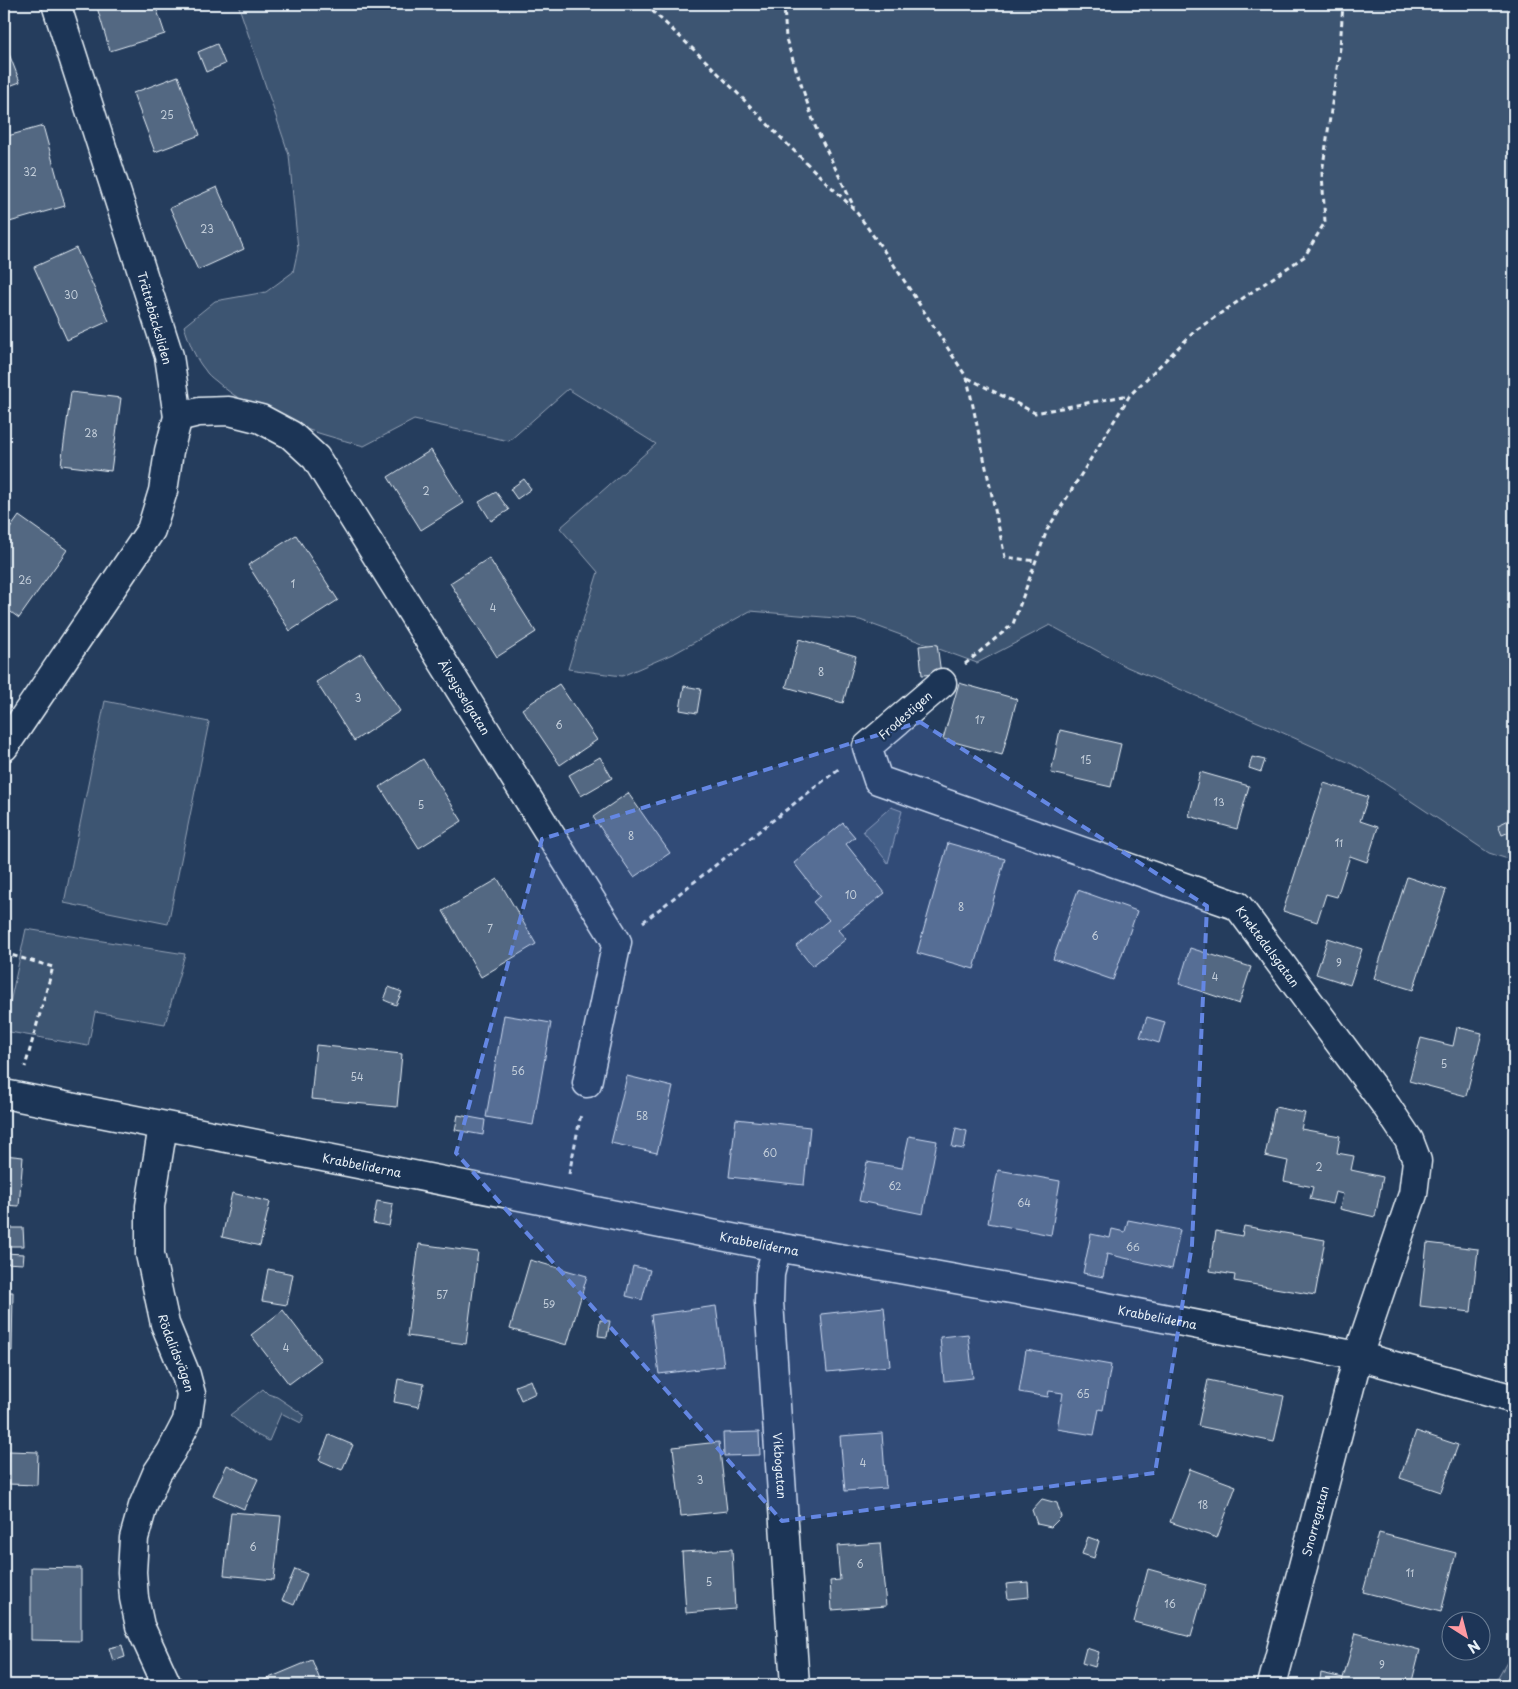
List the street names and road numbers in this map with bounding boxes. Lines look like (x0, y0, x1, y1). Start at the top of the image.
street label: Trättebäcksliden (133, 269, 177, 367)
street label: Älvsysselgatan (434, 656, 495, 738)
street label: Frodestigen (874, 686, 936, 744)
street label: Knektedalsgatan (1232, 902, 1304, 991)
street label: Krabbeliderna (321, 1148, 404, 1182)
street label: Krabbeliderna (718, 1227, 801, 1260)
street label: Krabbeliderna (1117, 1300, 1199, 1334)
street label: Rödalidsvägen (154, 1313, 199, 1394)
street label: Vikbogatan (769, 1432, 791, 1500)
street label: Snorregatan (1297, 1484, 1333, 1558)

